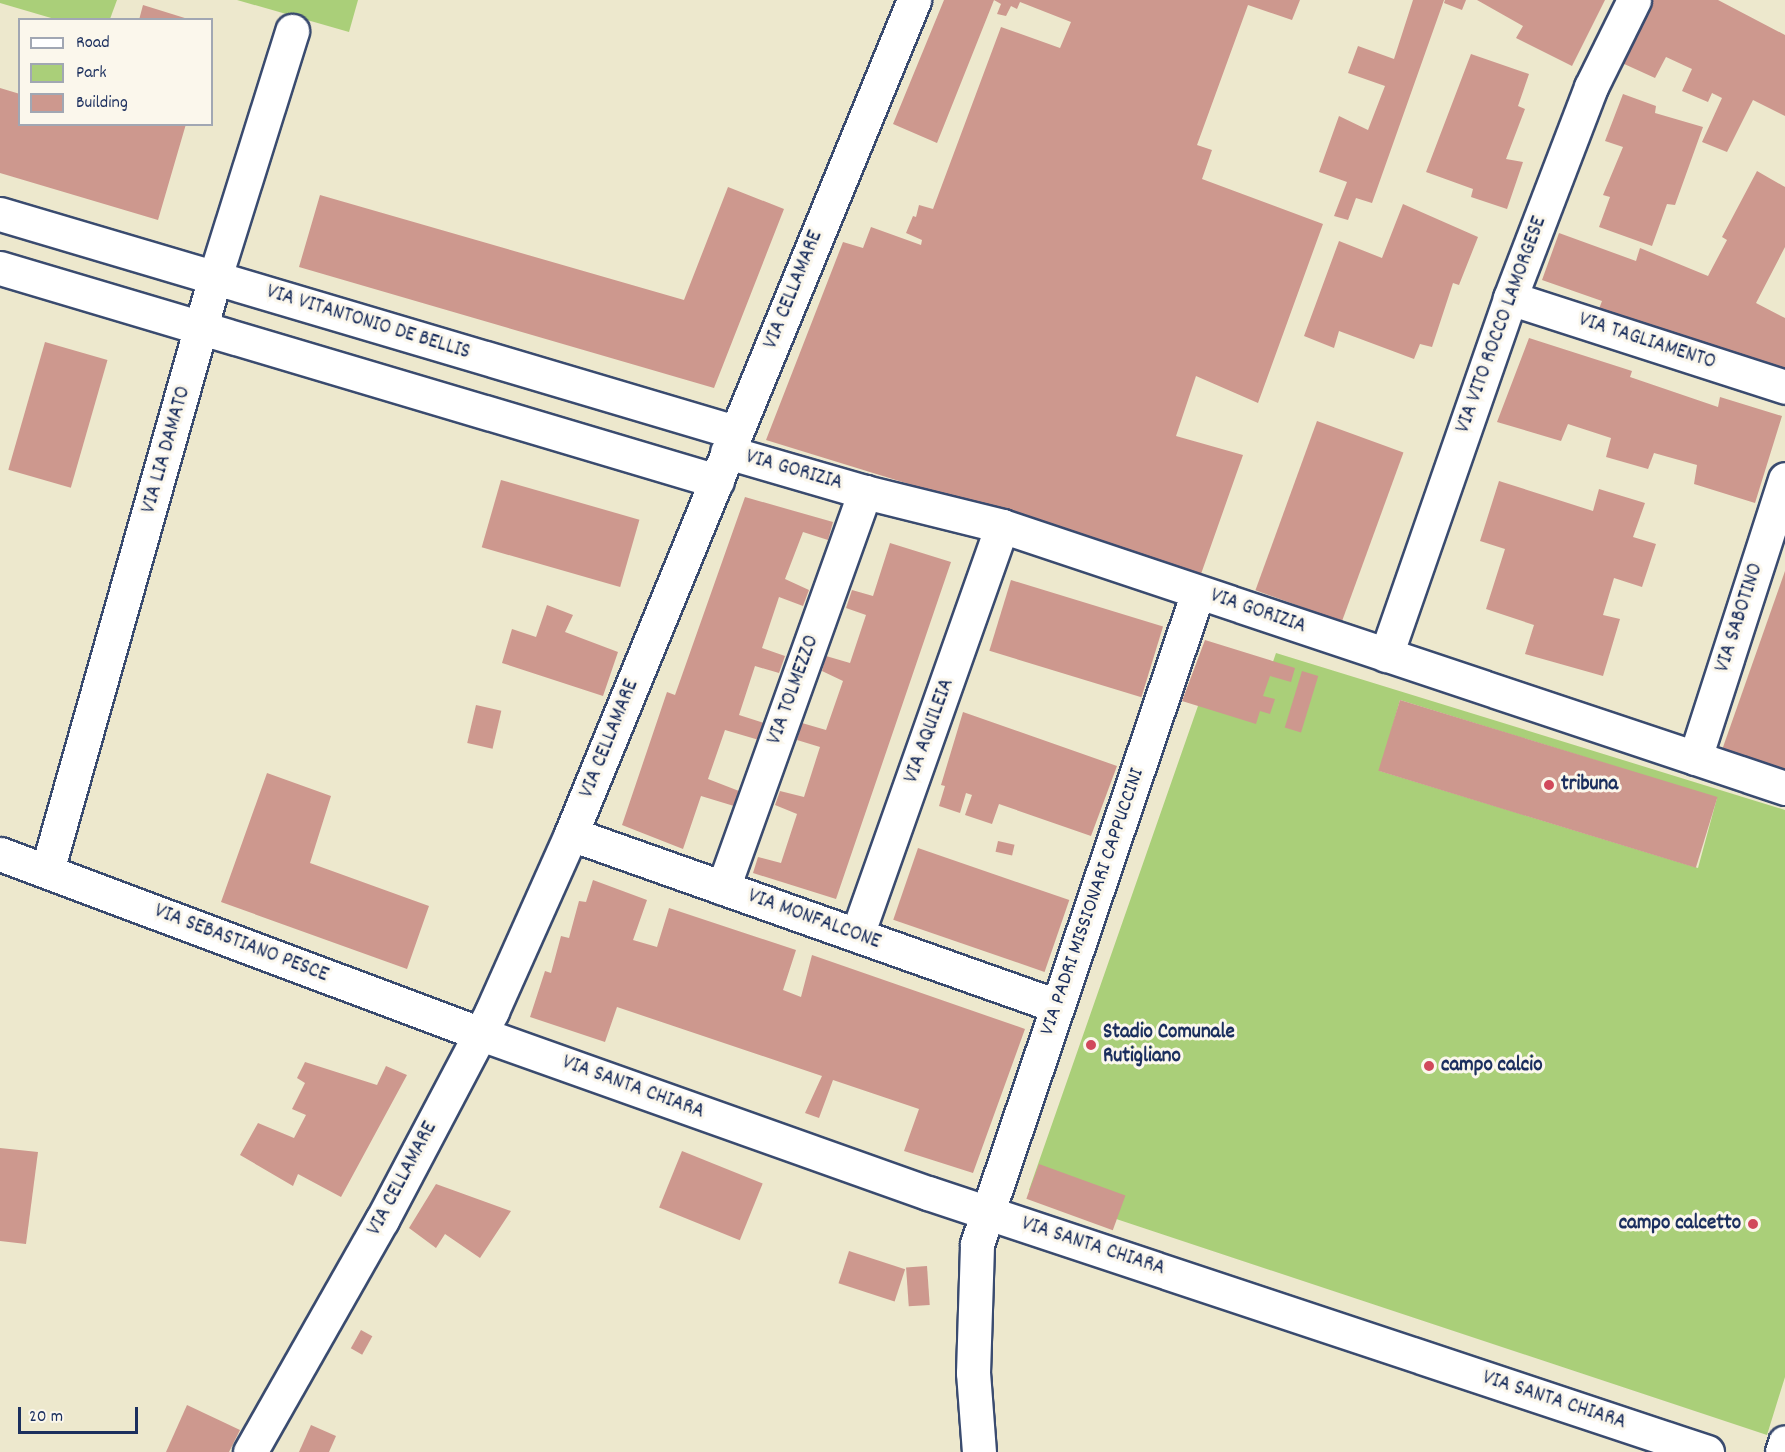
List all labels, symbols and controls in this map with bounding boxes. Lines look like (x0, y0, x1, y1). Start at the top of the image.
legend (18, 18, 213, 126)
text: Road (76, 31, 110, 56)
text: Park (76, 61, 107, 86)
text: Building (76, 91, 128, 116)
street label: VIA VITO ROCCO LAMORGESE (1451, 213, 1553, 437)
street label: VIA CELLAMARE (759, 227, 829, 353)
street label: VIA VITANTONIO DE BELLIS (263, 280, 473, 366)
street label: VIA TAGLIAMENTO (1575, 308, 1719, 376)
street label: VIA LIA DAMATO (137, 384, 197, 516)
street label: VIA GORIZIA (743, 445, 845, 497)
street label: VIA SABOTINO (1711, 560, 1769, 676)
street label: VIA GORIZIA (1207, 584, 1309, 640)
street label: VIA TOLMEZZO (763, 632, 825, 748)
street label: VIA AQUILEIA (899, 675, 961, 787)
street label: VIA CELLAMARE (575, 676, 645, 802)
street label: VIA PADRI MISSIONARI CAPPUCCINI (1035, 765, 1151, 1039)
place label: tribuna (1561, 772, 1618, 798)
marker: tribuna (1542, 778, 1556, 792)
street label: VIA MONFALCONE (744, 884, 884, 956)
street label: VIA SEBASTIANO PESCE (150, 899, 332, 989)
place label: Stadio Comunale Rutigliano (1103, 1020, 1235, 1070)
marker: Stadio Comunale Rutigliano (1084, 1038, 1098, 1052)
street label: VIA SANTA CHIARA (558, 1051, 708, 1125)
place label: campo calcio (1441, 1053, 1542, 1079)
marker: campo calcio (1422, 1059, 1436, 1073)
street label: VIA CELLAMARE (363, 1118, 443, 1240)
place label: campo calcetto (1619, 1211, 1741, 1237)
street label: VIA SANTA CHIARA (1018, 1212, 1168, 1282)
marker: campo calcetto (1746, 1217, 1760, 1231)
street label: VIA SANTA CHIARA (1479, 1366, 1629, 1436)
scale bar (21, 1395, 141, 1433)
text: 20 m (29, 1405, 63, 1430)

